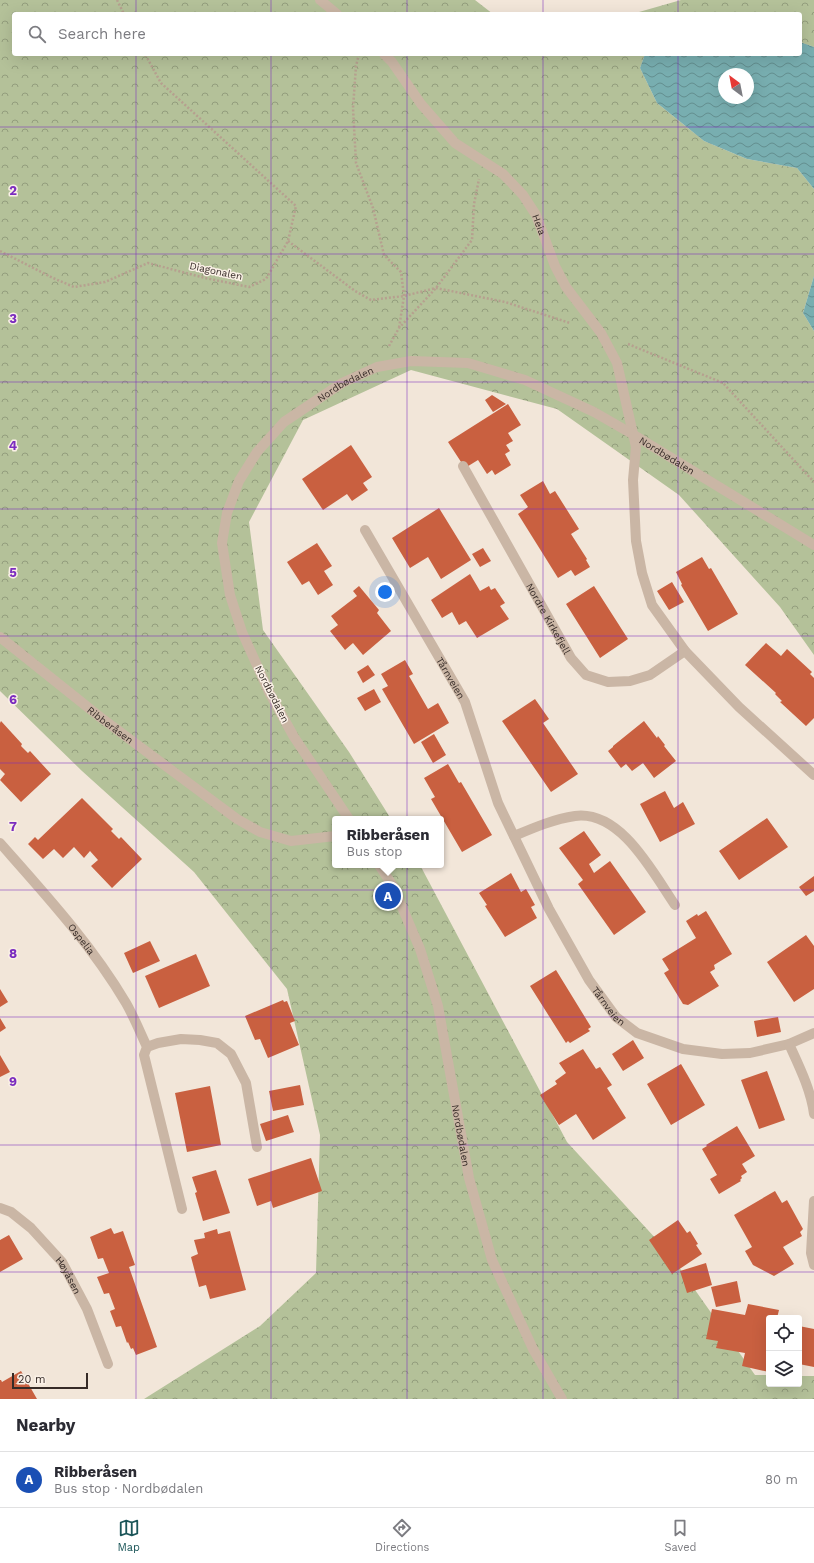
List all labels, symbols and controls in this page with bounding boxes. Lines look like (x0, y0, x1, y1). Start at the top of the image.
search box (12, 12, 802, 56)
icon: search (26, 23, 48, 45)
text: Search here (58, 25, 146, 43)
north arrow (718, 68, 754, 104)
text: 2 (9, 183, 17, 198)
street label: Heia (531, 212, 548, 237)
street label: Diagonalen (189, 260, 243, 282)
text: 3 (9, 311, 17, 326)
street label: Nordbødalen (315, 364, 375, 404)
street label: Nordbødalen (637, 434, 697, 476)
text: 4 (9, 438, 18, 453)
text: 5 (9, 565, 17, 580)
street label: Nordre Kirkefjell (524, 581, 573, 656)
your location (375, 582, 395, 602)
street label: Tårnveien (435, 655, 467, 701)
street label: Nordbødalen (253, 664, 291, 724)
text: 6 (9, 692, 17, 707)
street label: Ribberåsen (85, 704, 136, 745)
popup (332, 816, 444, 868)
text: 7 (9, 819, 17, 834)
text: Ribberåsen (346, 826, 430, 844)
text: Bus stop (346, 844, 402, 859)
pin: A (375, 881, 401, 911)
street label: Ospelia (66, 921, 97, 957)
text: 8 (9, 946, 17, 961)
street label: Tårnveien (590, 984, 627, 1028)
text: 9 (9, 1074, 17, 1089)
street label: Nordbødalen (450, 1104, 472, 1167)
street label: Høyåsen (54, 1254, 83, 1296)
map controls (766, 1315, 802, 1387)
button: locate (766, 1315, 802, 1351)
button: layers (766, 1351, 802, 1387)
scale bar (12, 1371, 88, 1390)
text: 20 m (18, 1373, 46, 1386)
text: Nearby (16, 1415, 75, 1435)
text: Ribberåsen (54, 1463, 137, 1481)
text: A (25, 1472, 33, 1487)
text: 80 m (765, 1472, 798, 1487)
text: Bus stop · Nordbødalen (54, 1481, 203, 1496)
tab: Map (118, 1517, 140, 1554)
tab: Directions (375, 1517, 429, 1554)
tab: Saved (664, 1517, 696, 1554)

